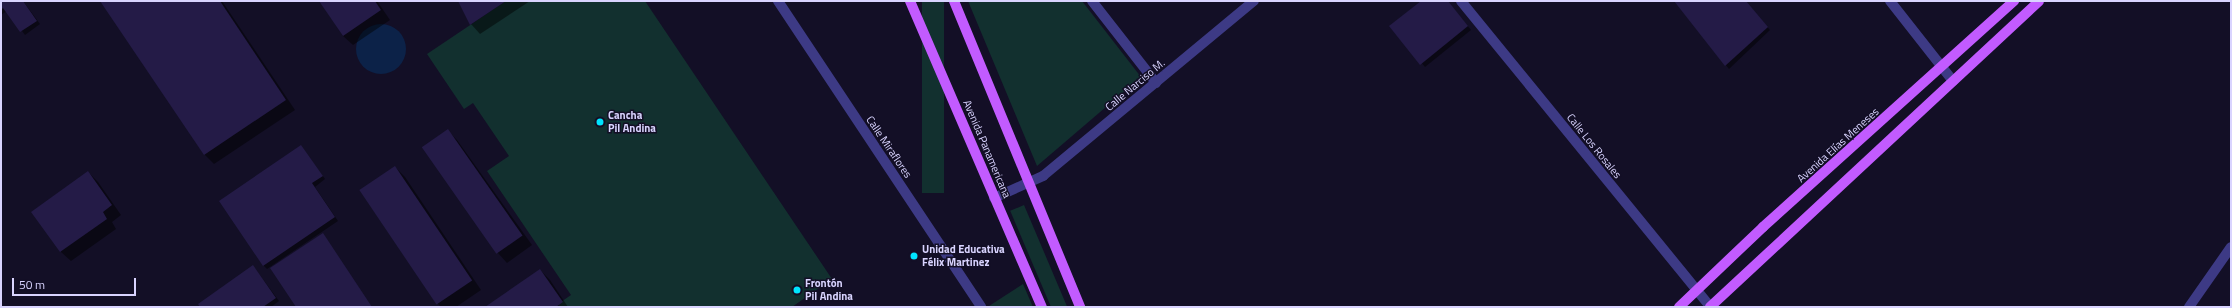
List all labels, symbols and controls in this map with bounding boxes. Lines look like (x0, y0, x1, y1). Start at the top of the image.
street label: Calle Narciso M. (1103, 56, 1167, 114)
street label: Avenida Panamericana (960, 98, 1014, 200)
street label: Avenida Elías Meneses (1794, 105, 1882, 185)
place label: Cancha Pil Andina (608, 109, 656, 135)
street label: Calle Los Rosales (1564, 111, 1624, 181)
street label: Calle Miraflores (863, 114, 915, 180)
marker: Cancha Pil Andina (595, 117, 605, 127)
place label: Unidad Educativa Félix Martinez (922, 243, 1005, 269)
marker: Unidad Educativa Félix Martinez (909, 251, 919, 261)
scale bar (14, 270, 138, 296)
text: 50 m (19, 275, 45, 294)
place label: Frontón Pil Andina (805, 277, 853, 303)
marker: Frontón Pil Andina (792, 285, 802, 295)

